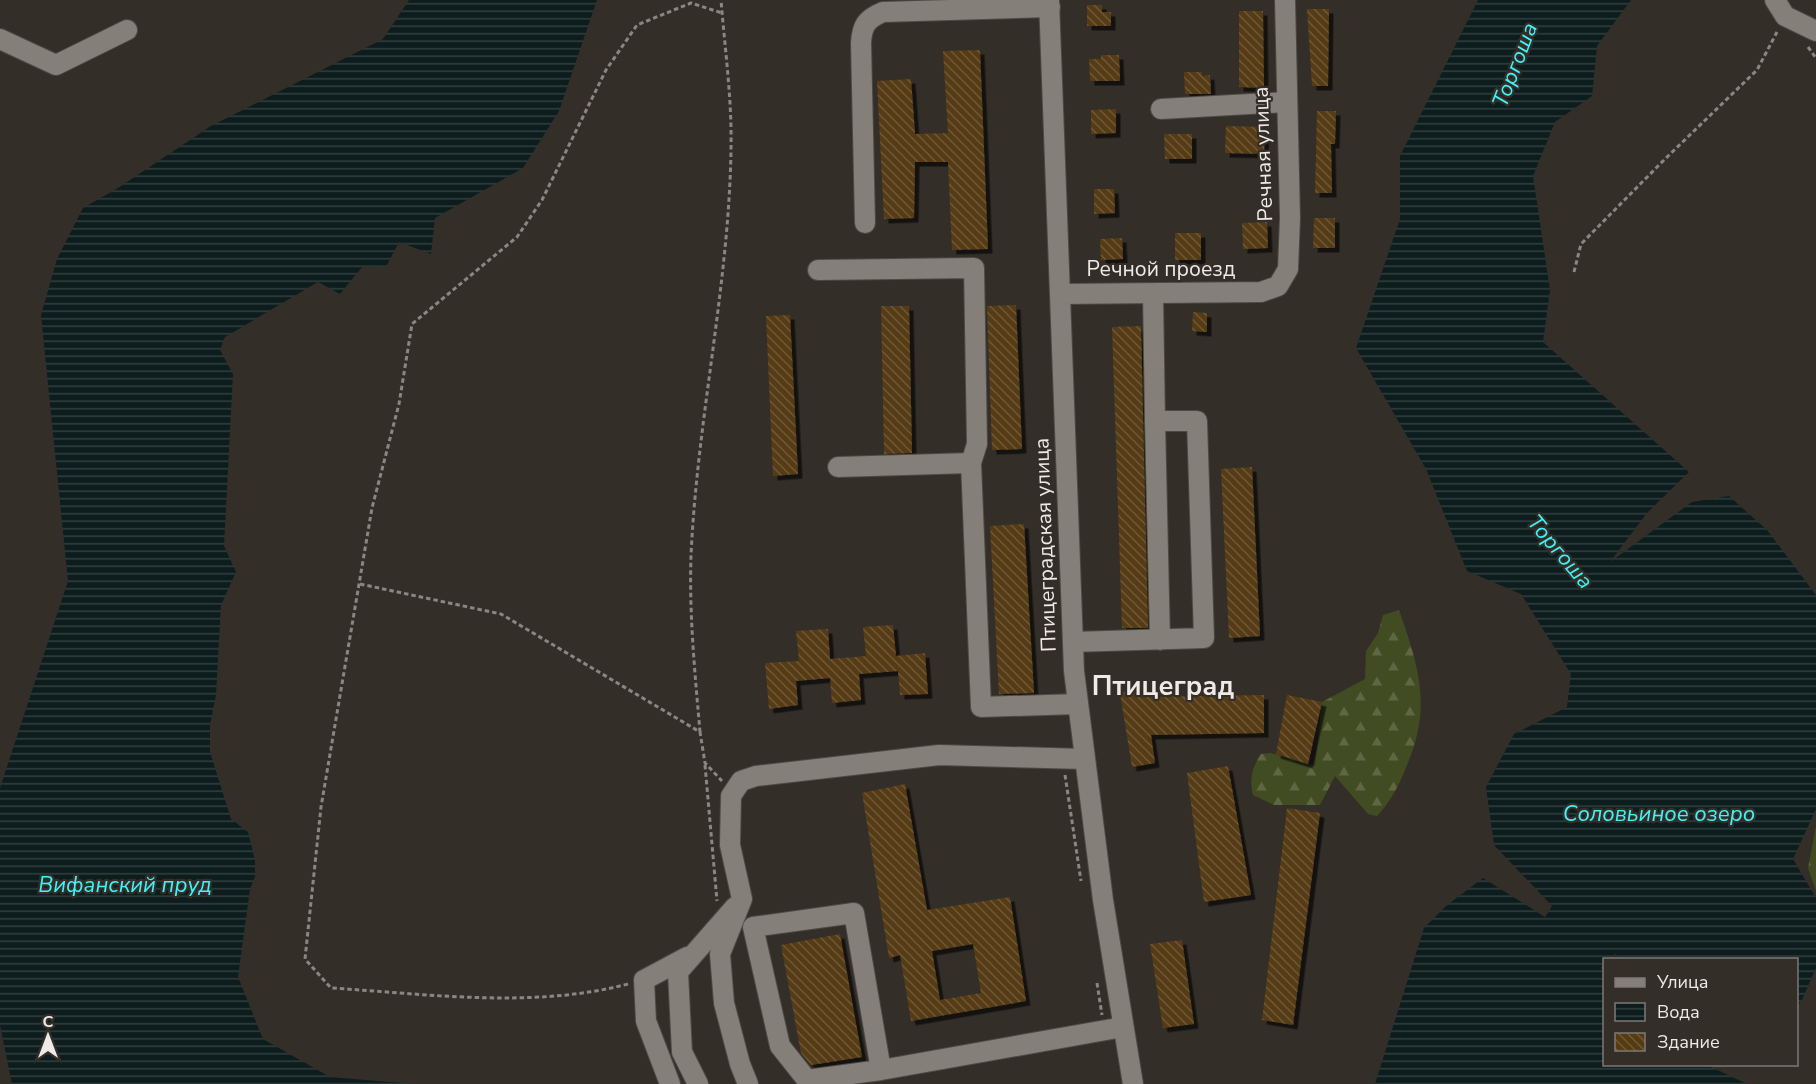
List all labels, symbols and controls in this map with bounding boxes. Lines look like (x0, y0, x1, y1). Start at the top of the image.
water label: Торгоша (1485, 18, 1545, 112)
street label: Речная улица (1247, 86, 1279, 222)
street label: Речной проезд (1087, 255, 1235, 283)
street label: Птицеградская улица (1027, 437, 1063, 653)
water label: Торгоша (1520, 508, 1600, 596)
district label: Птицеград (1092, 668, 1234, 705)
water label: Соловьиное озеро (1563, 799, 1755, 829)
water label: Вифанский пруд (38, 870, 212, 900)
legend (1603, 958, 1798, 1066)
text: Улица (1656, 970, 1708, 994)
text: Вода (1657, 1000, 1700, 1024)
north arrow (18, 1006, 78, 1066)
text: С (43, 1011, 54, 1033)
text: Здание (1657, 1030, 1720, 1054)

